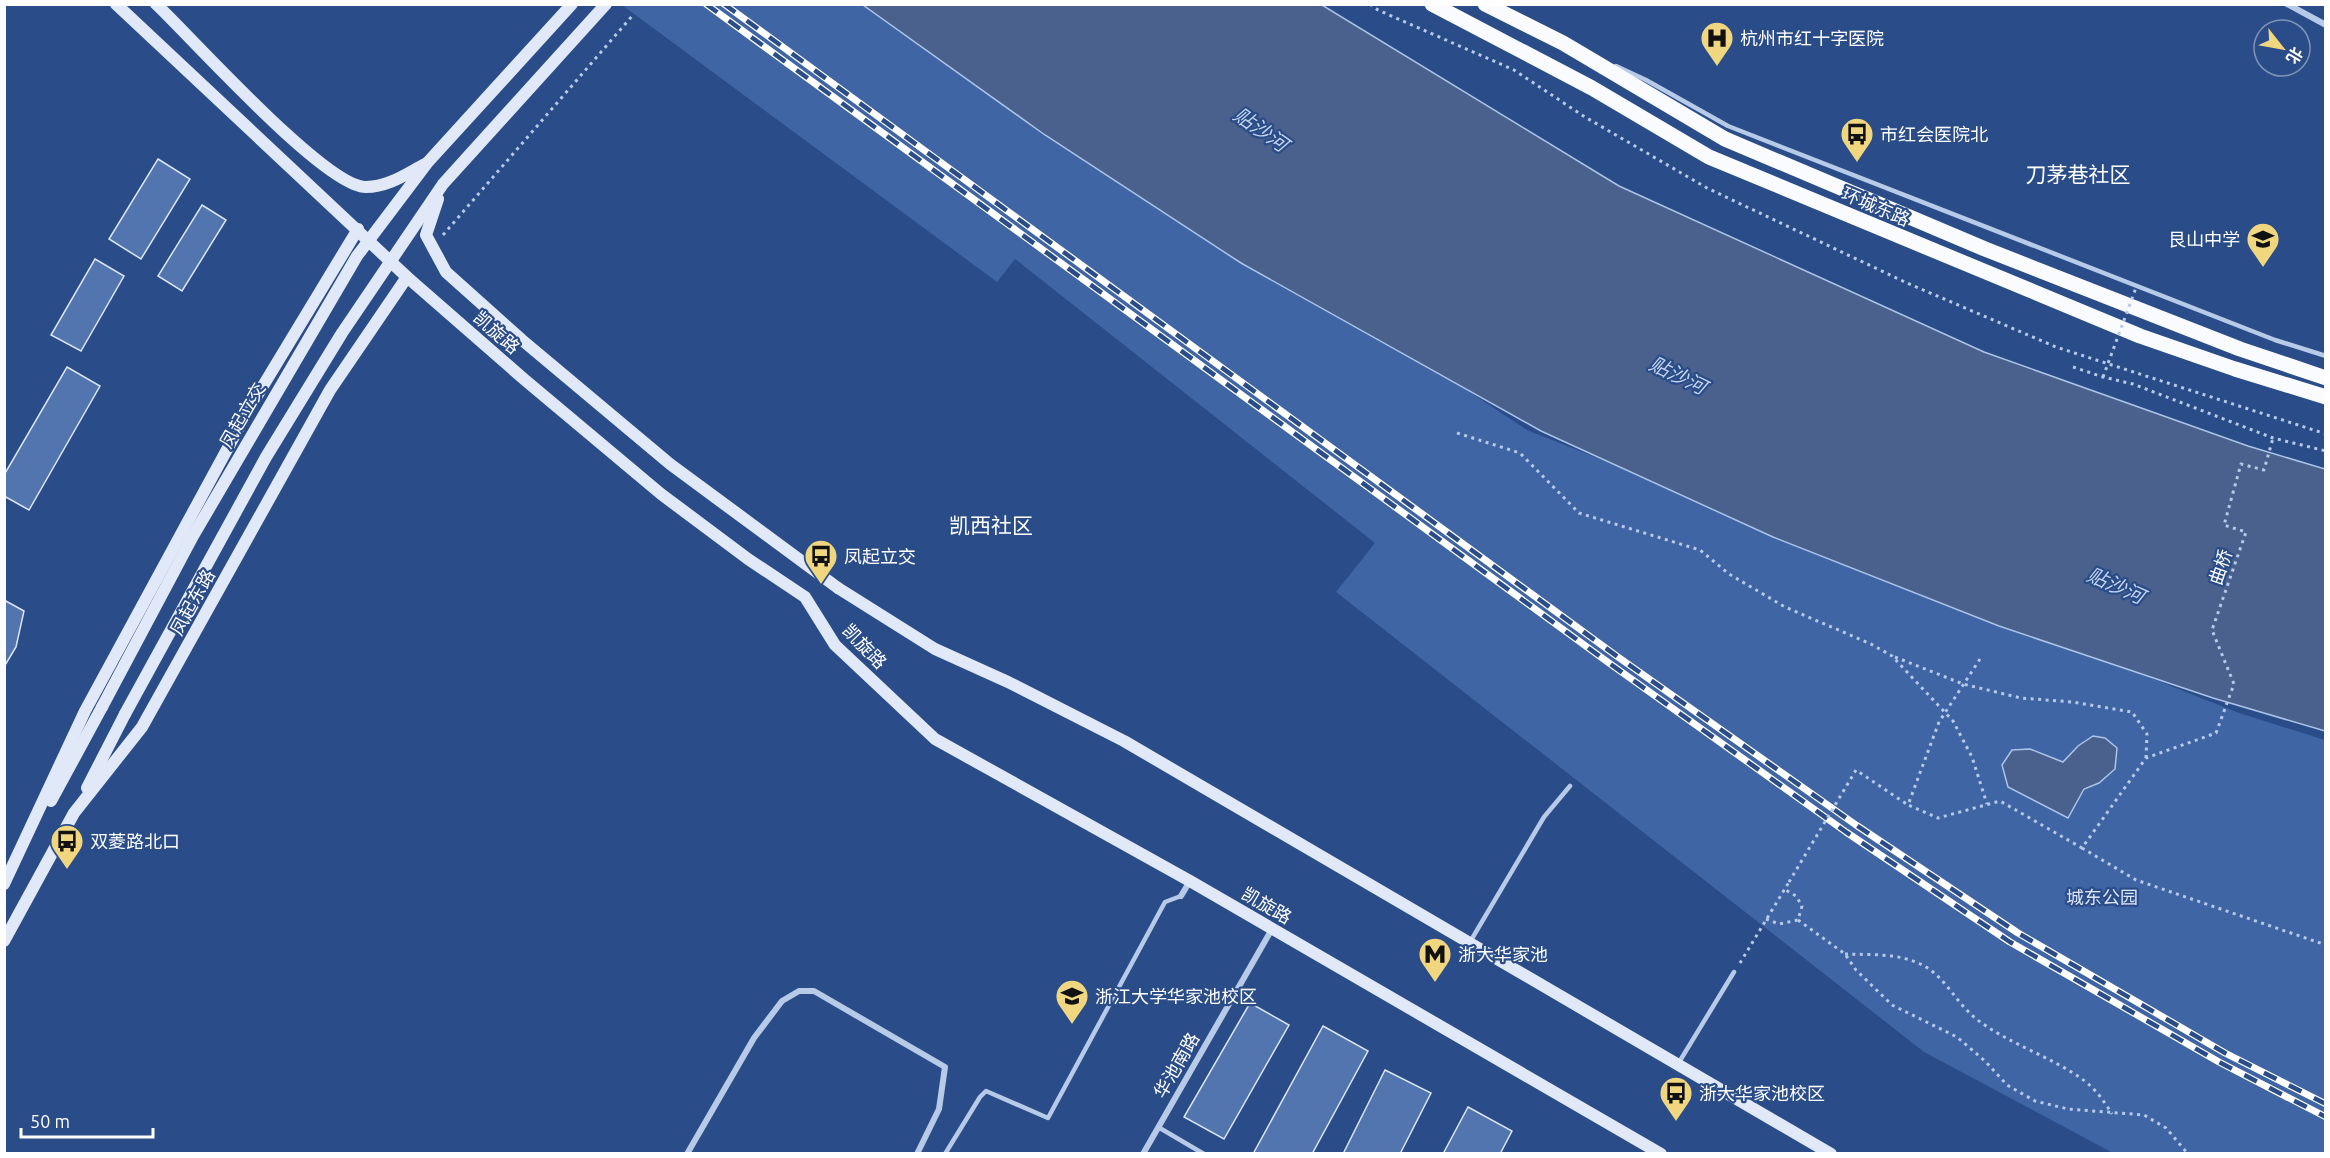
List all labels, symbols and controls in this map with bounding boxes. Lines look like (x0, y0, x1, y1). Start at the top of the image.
north arrow (2252, 18, 2312, 78)
hospital icon: 杭州市红十字医院 (1699, 20, 1735, 67)
place label: 杭州市红十字医院 (1740, 28, 1884, 48)
text: 北 (2283, 44, 2307, 67)
water label: 贴沙河 (1230, 102, 1295, 158)
bus stop icon: 市红会医院北 (1839, 116, 1875, 163)
place label: 市红会医院北 (1880, 124, 1988, 144)
district label: 刀茅巷社区 (2026, 162, 2131, 186)
street label: 环城东路 (1839, 183, 1913, 229)
school or university icon: 艮山中学 (2245, 221, 2281, 268)
place label: 艮山中学 (2168, 229, 2240, 249)
street label: 凯旋路 (470, 307, 524, 357)
water label: 贴沙河 (1646, 352, 1714, 400)
street label: 凤起立交 (215, 379, 269, 451)
district label: 凯西社区 (949, 513, 1033, 537)
bus stop icon: 凤起立交 (803, 538, 839, 585)
place label: 凤起立交 (844, 546, 916, 566)
street label: 曲桥 (2205, 547, 2235, 587)
water label: 贴沙河 (2084, 562, 2152, 609)
street label: 凤起东路 (166, 566, 218, 638)
street label: 凯旋路 (839, 620, 891, 672)
bus stop icon: 双菱路北口 (49, 823, 85, 870)
place label: 双菱路北口 (90, 831, 180, 851)
street label: 凯旋路 (1239, 883, 1295, 927)
park label: 城东公园 (2066, 887, 2138, 907)
metro station icon: 浙大华家池 (1417, 936, 1453, 983)
place label: 浙大华家池 (1458, 944, 1548, 964)
school or university icon: 浙江大学华家池校区 (1054, 978, 1090, 1025)
place label: 浙江大学华家池校区 (1095, 986, 1257, 1006)
street label: 华池南路 (1149, 1029, 1203, 1101)
bus stop icon: 浙大华家池校区 (1658, 1075, 1694, 1122)
place label: 浙大华家池校区 (1699, 1083, 1825, 1103)
scale bar (21, 1101, 153, 1139)
text: 50 m (30, 1111, 70, 1131)

